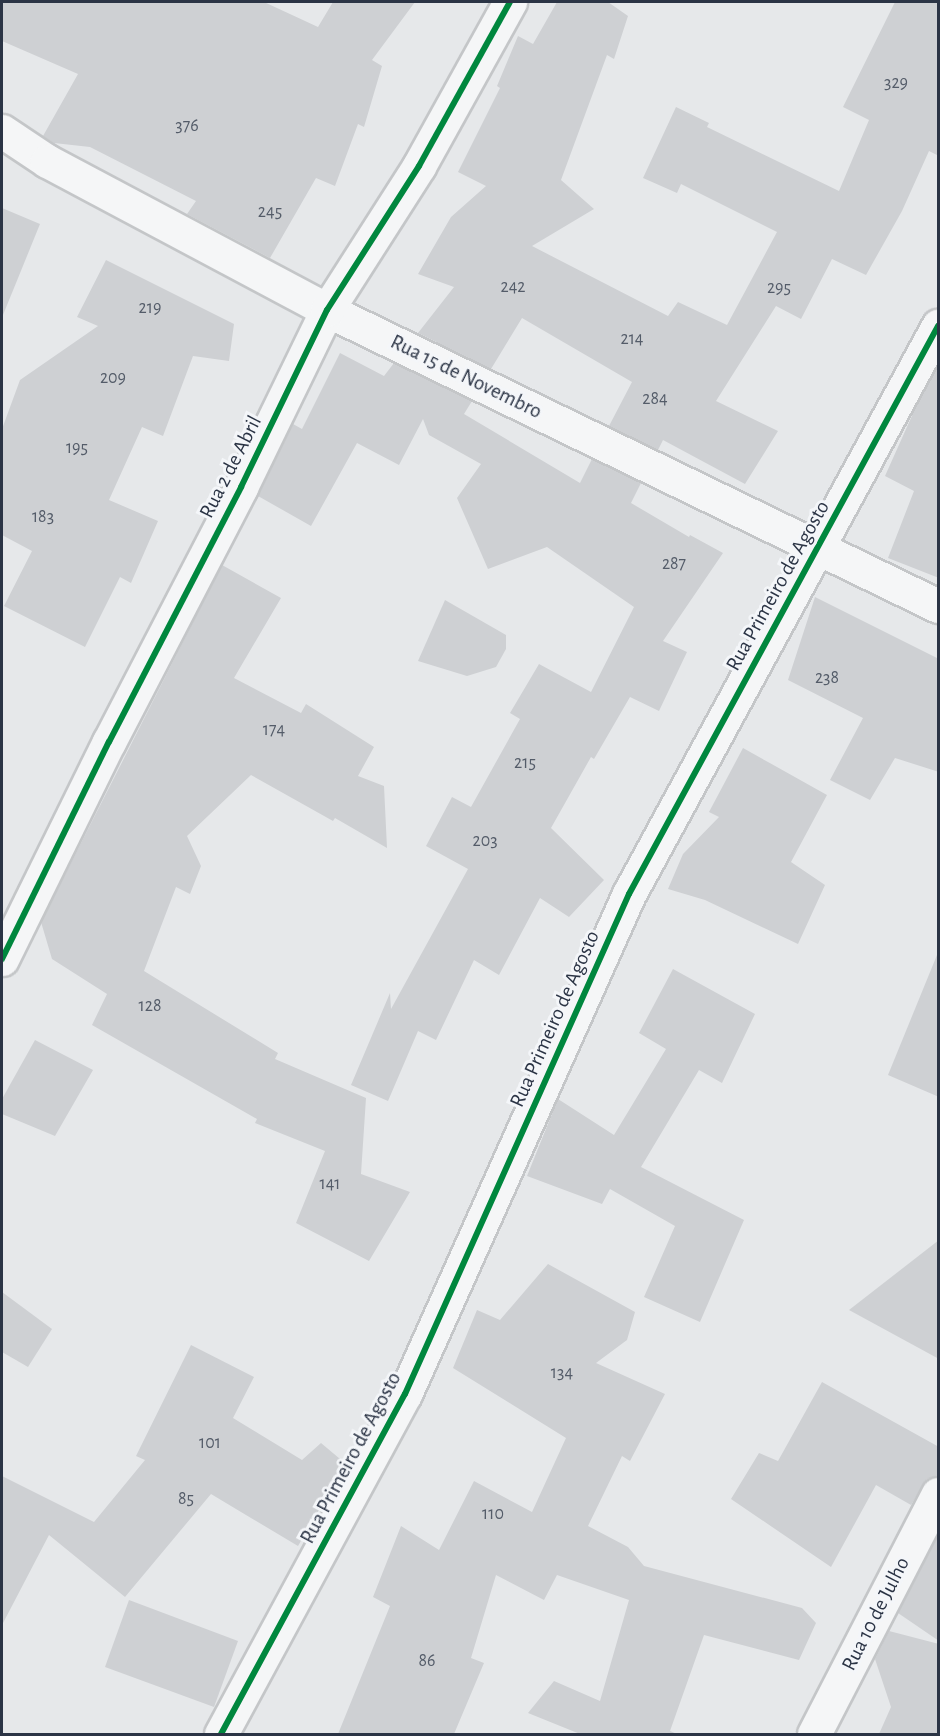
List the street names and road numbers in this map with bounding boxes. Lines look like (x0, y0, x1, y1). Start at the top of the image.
street label: Rua 15 de Novembro (386, 329, 546, 425)
street label: Rua 2 de Abril (194, 411, 268, 523)
street label: Rua Primeiro de Agosto (721, 496, 835, 676)
street label: Rua Primeiro de Agosto (505, 927, 605, 1111)
street label: Rua Primeiro de Agosto (295, 1368, 407, 1548)
street label: Rua 10 de Julho (837, 1553, 915, 1675)

